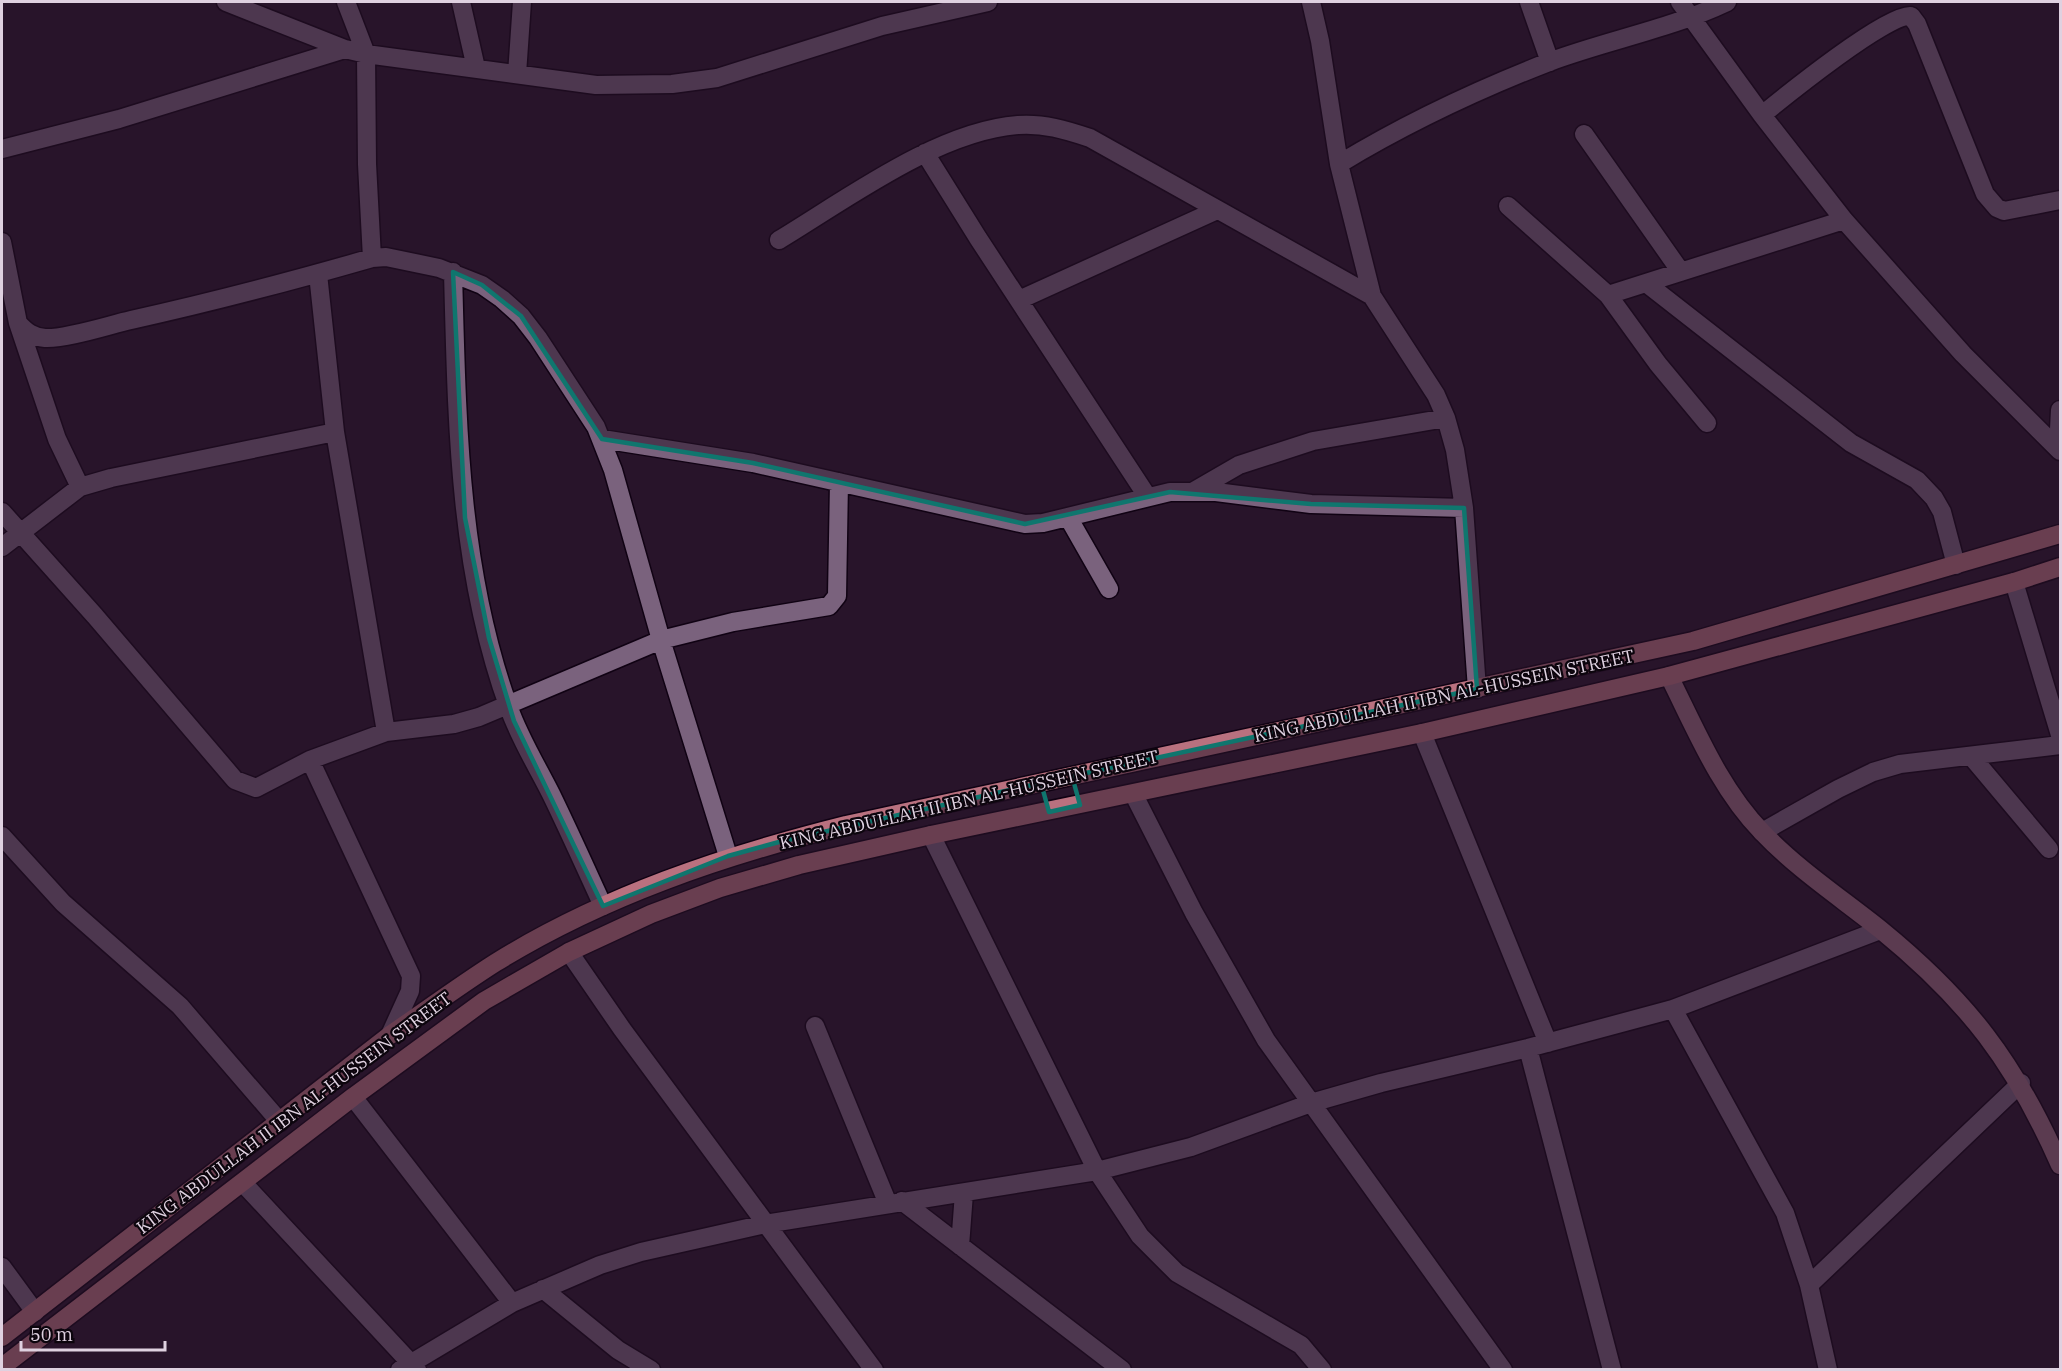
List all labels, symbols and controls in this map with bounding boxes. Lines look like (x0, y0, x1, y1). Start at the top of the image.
street label: KING ABDULLAH II IBN AL-HUSSEIN STREET (1251, 644, 1637, 747)
street label: KING ABDULLAH II IBN AL-HUSSEIN STREET (777, 745, 1161, 854)
street label: KING ABDULLAH II IBN AL-HUSSEIN STREET (132, 986, 456, 1239)
scale bar (21, 1314, 165, 1352)
text: 50 m (30, 1323, 73, 1346)

